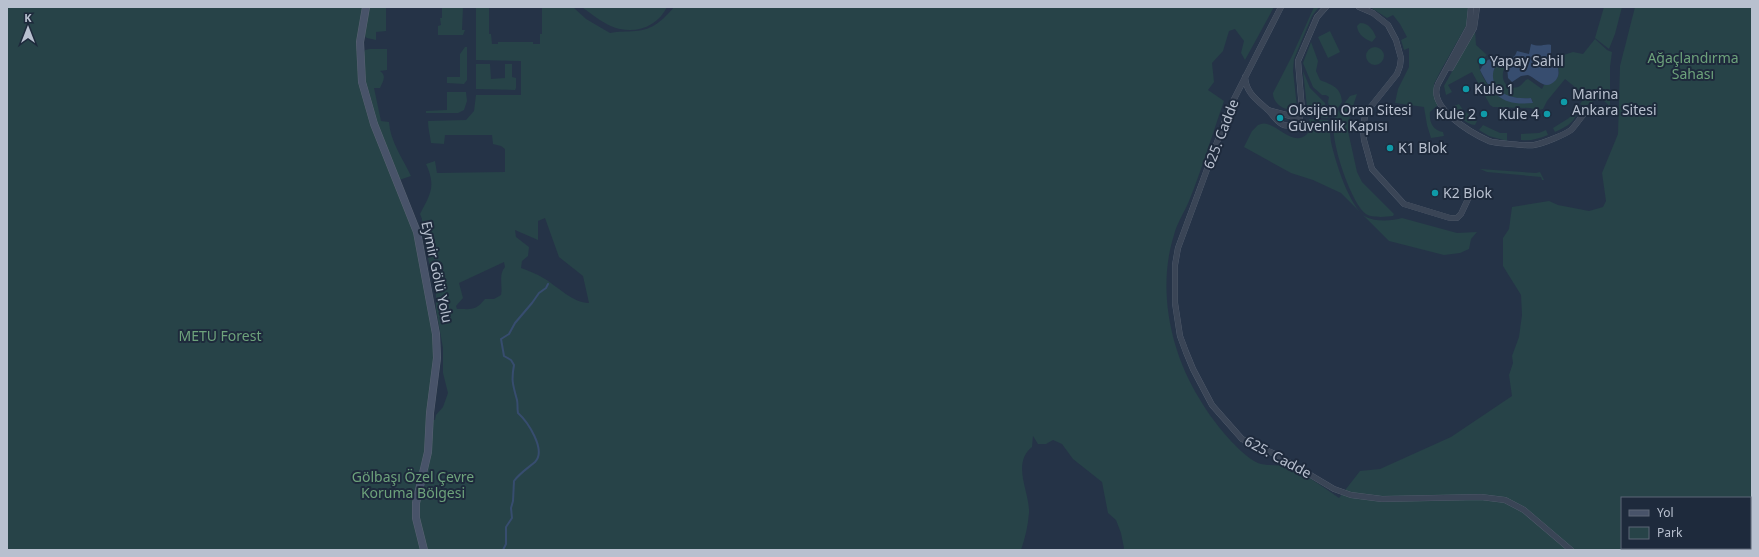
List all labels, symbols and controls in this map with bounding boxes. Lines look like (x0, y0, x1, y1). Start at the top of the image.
north arrow (8, 8, 48, 48)
text: K (24, 10, 32, 25)
park label: Ağaçlandırma Sahası (1647, 48, 1739, 83)
place label: Yapay Sahil (1490, 51, 1564, 70)
marker: Yapay Sahil (1477, 56, 1487, 66)
place label: Kule 1 (1474, 79, 1514, 98)
marker: Kule 1 (1461, 84, 1471, 94)
place label: Marina Ankara Sitesi (1572, 84, 1657, 119)
street label: 625. Cadde (1199, 96, 1243, 171)
marker: Marina Ankara Sitesi (1559, 97, 1569, 107)
place label: Oksijen Oran Sitesi Güvenlik Kapısı (1288, 100, 1412, 135)
place label: Kule 2 (1436, 104, 1476, 123)
place label: Kule 4 (1499, 104, 1539, 123)
marker: Kule 2 (1479, 109, 1489, 119)
marker: Kule 4 (1542, 109, 1552, 119)
marker: Oksijen Oran Sitesi Güvenlik Kapısı (1275, 113, 1285, 123)
place label: K1 Blok (1398, 138, 1447, 157)
marker: K1 Blok (1385, 143, 1395, 153)
place label: K2 Blok (1443, 183, 1492, 202)
marker: K2 Blok (1430, 188, 1440, 198)
street label: Eymir Gölü Yolu (417, 219, 458, 325)
park label: METU Forest (178, 326, 262, 345)
street label: 625. Cadde (1241, 431, 1315, 482)
park label: Gölbaşı Özel Çevre Koruma Bölgesi (352, 467, 474, 502)
legend (1621, 497, 1751, 549)
text: Yol (1657, 504, 1674, 521)
text: Park (1657, 524, 1683, 541)

